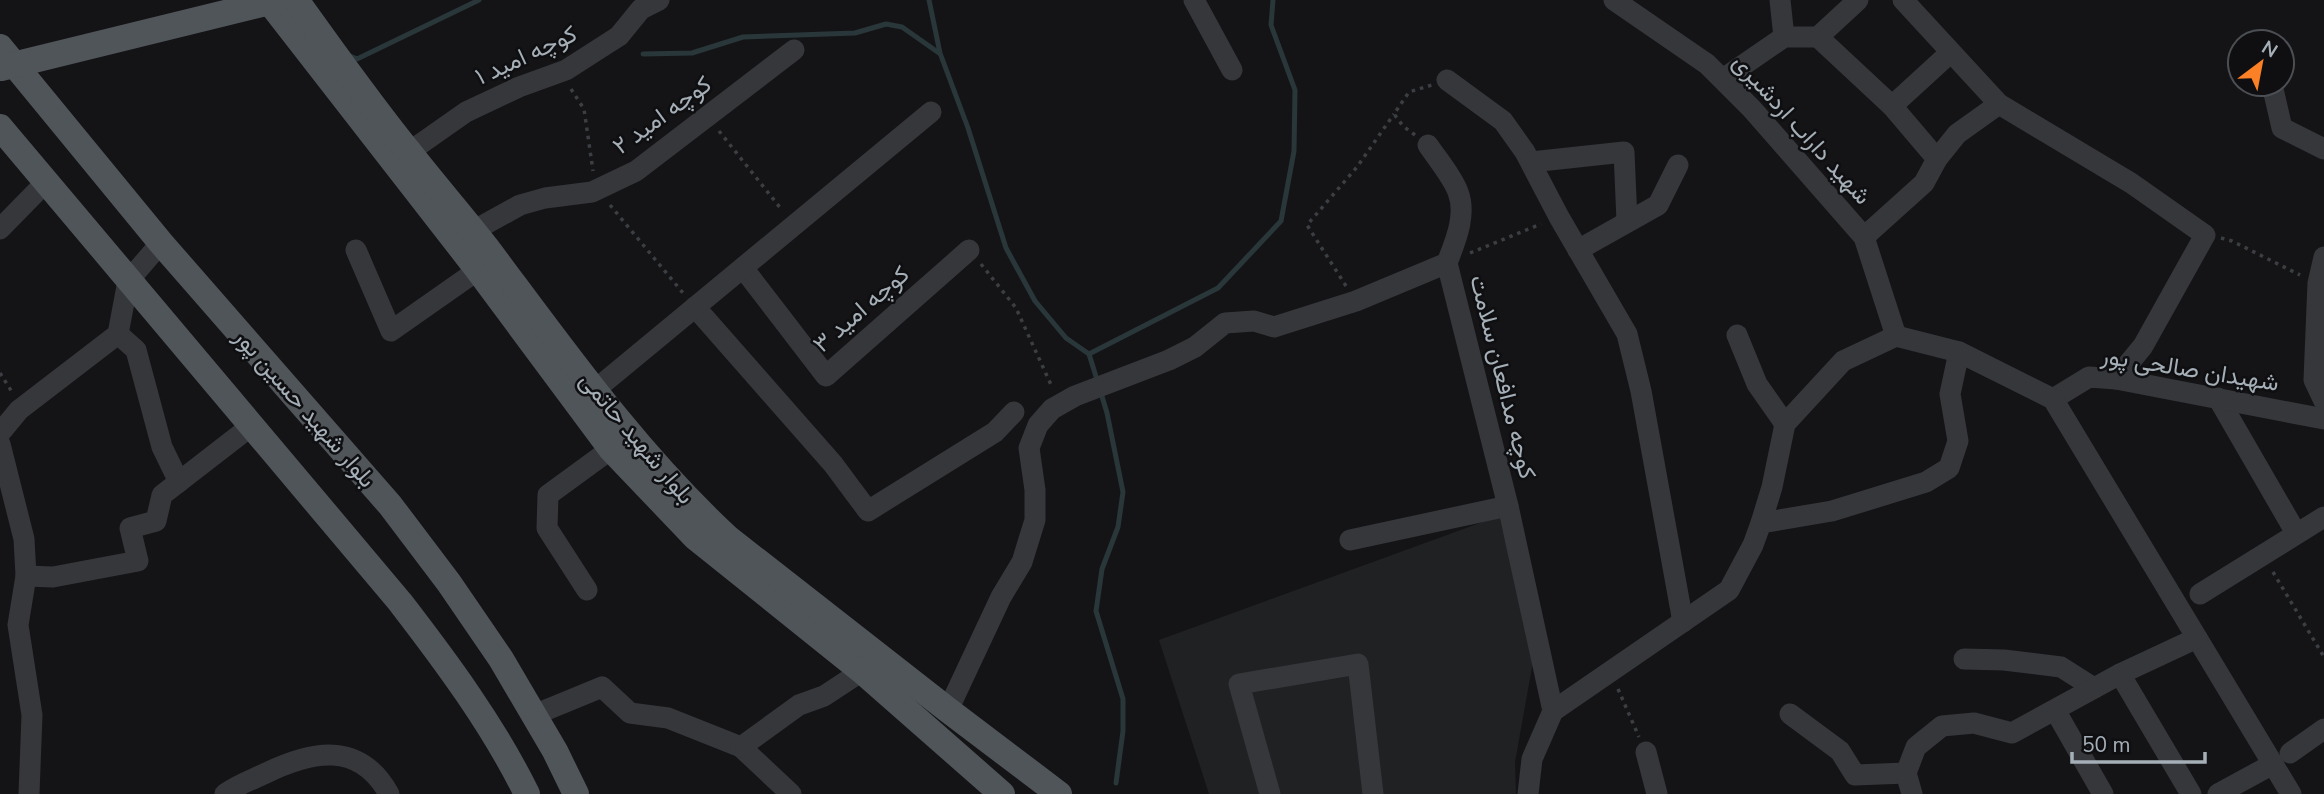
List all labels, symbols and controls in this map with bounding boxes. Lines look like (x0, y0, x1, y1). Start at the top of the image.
street label: کوچه امید ۱ (470, 17, 582, 93)
north arrow (2226, 28, 2296, 98)
text: N (2257, 35, 2282, 64)
street label: شهید داراب اردشیری (1726, 47, 1878, 211)
street label: کوچه امید ۲ (606, 68, 718, 162)
street label: کوچه امید ۳ (806, 258, 916, 360)
street label: کوچه مدافعان سلامت (1462, 272, 1544, 482)
street label: بلوار شهيد حسین پور (226, 321, 383, 494)
street label: شهیدان صالحی پور (2098, 339, 2281, 399)
street label: بلوار شهید حاتمی (572, 365, 702, 511)
scale bar (2072, 720, 2205, 764)
text: 50 m (2082, 731, 2131, 759)

